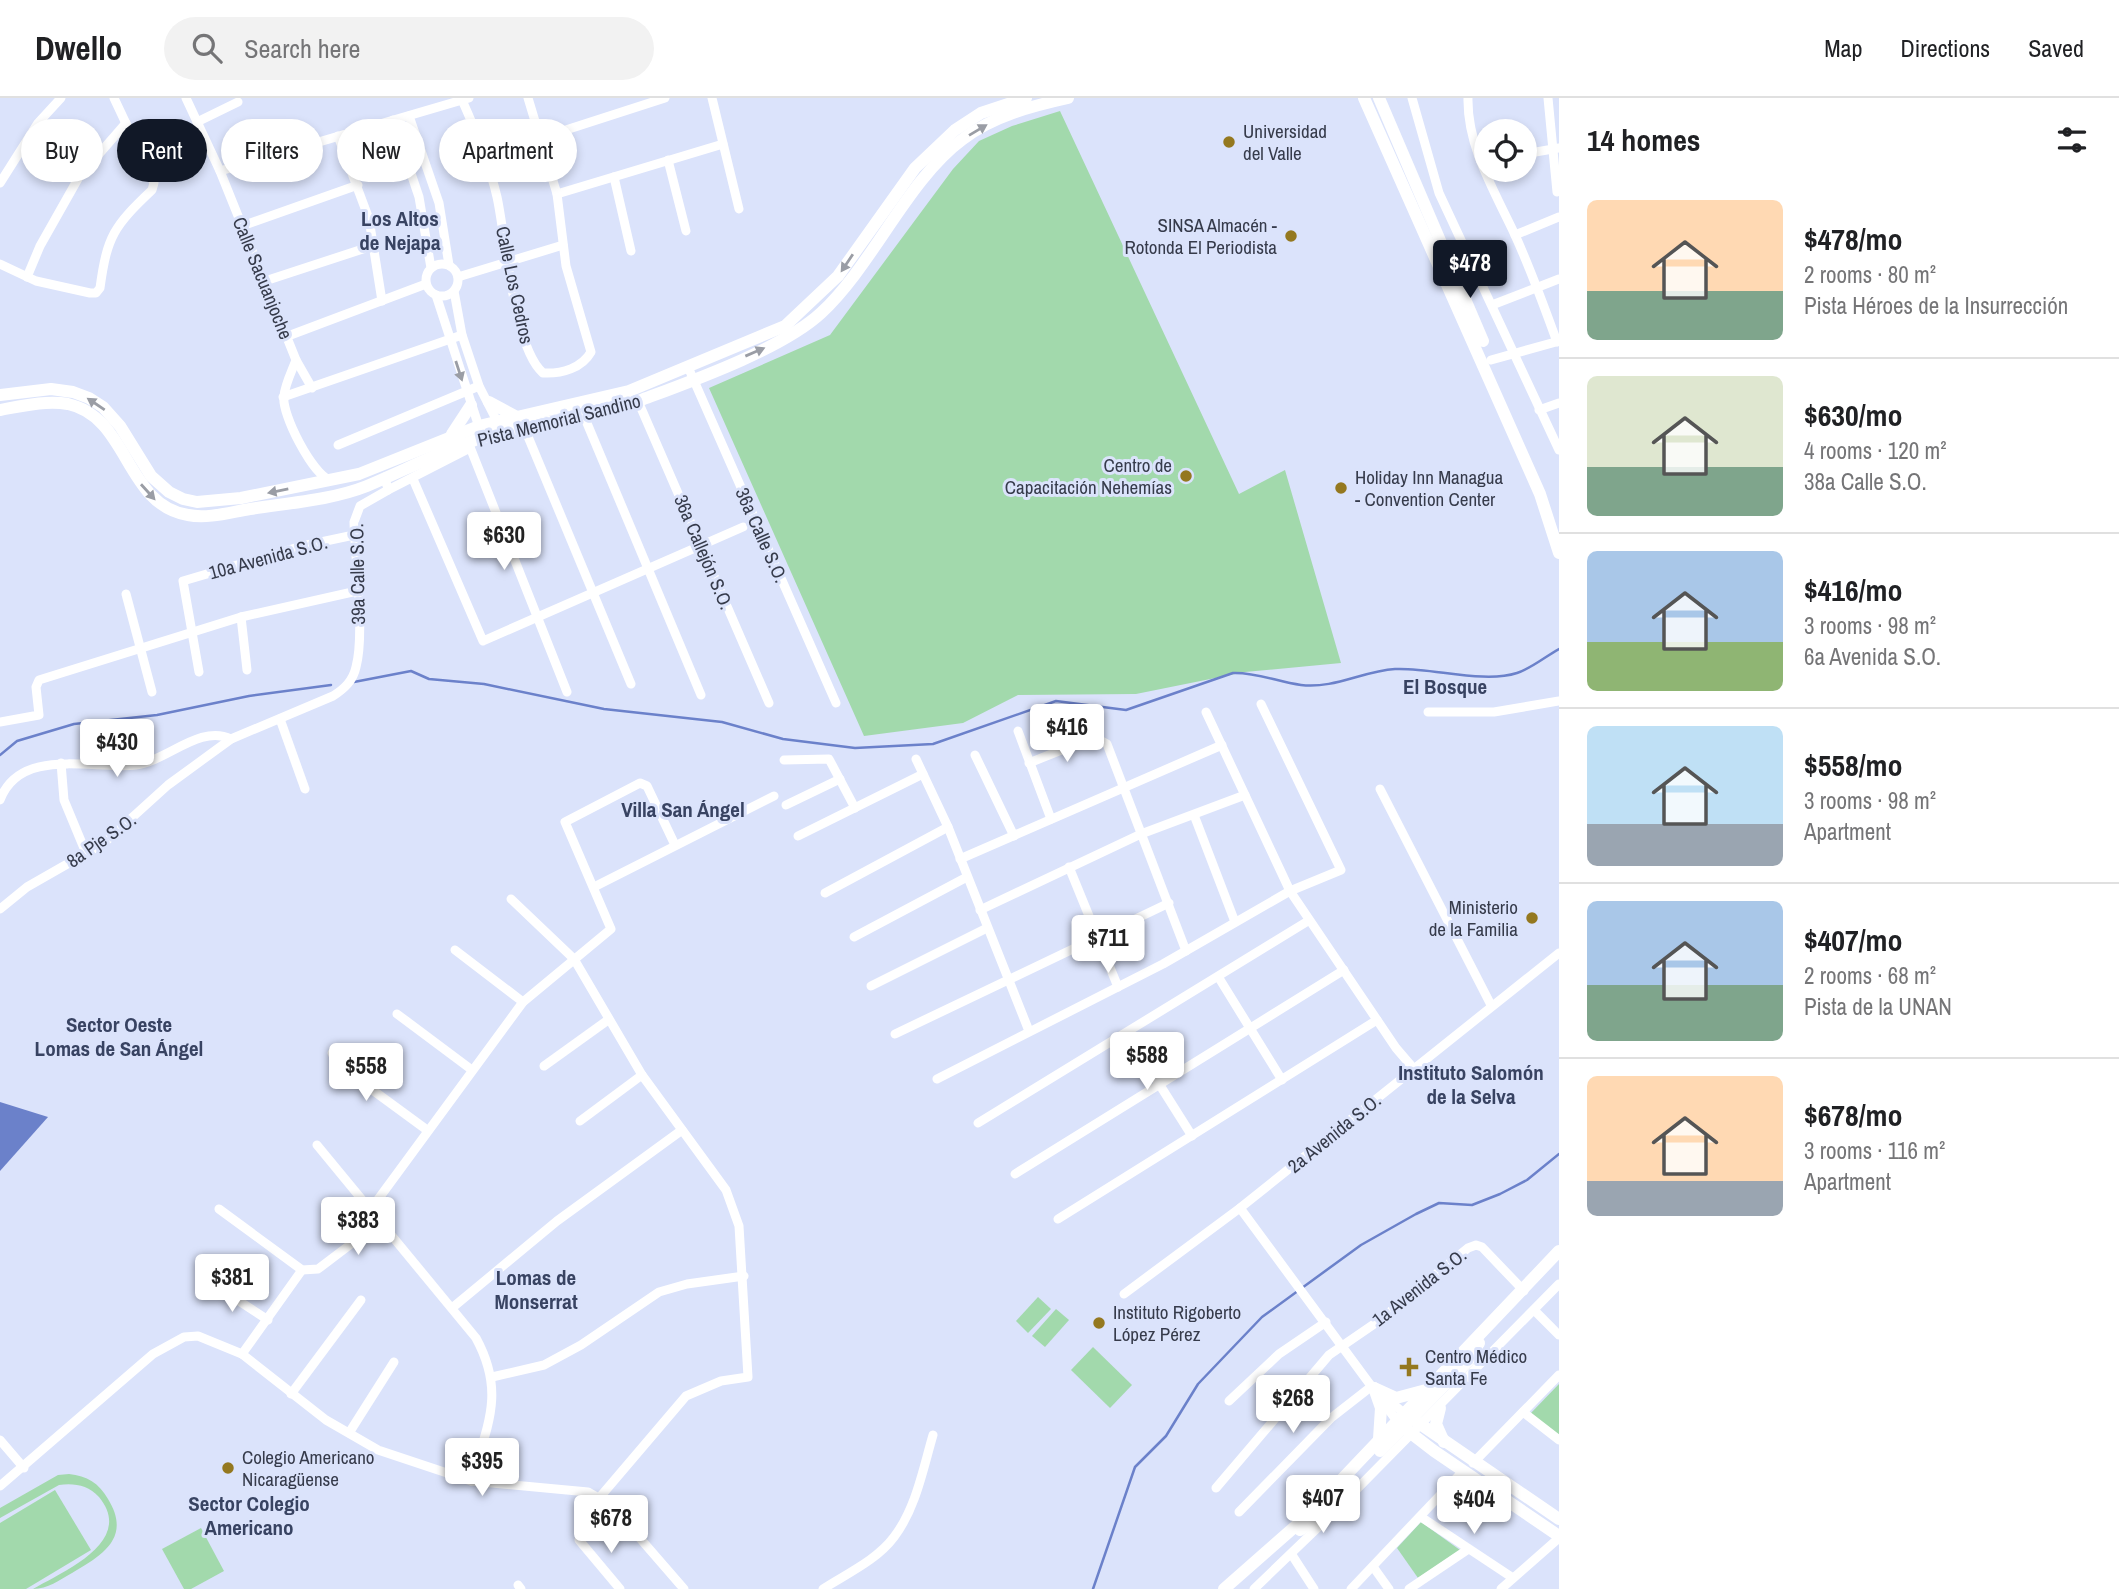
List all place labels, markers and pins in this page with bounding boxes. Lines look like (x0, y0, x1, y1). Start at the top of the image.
place label: Universidad del Valle (1243, 118, 1327, 166)
marker: Universidad del Valle (1221, 134, 1237, 150)
place label: SINSA Almacén - Rotonda El Periodista (1125, 212, 1277, 260)
marker: SINSA Almacén - Rotonda El Periodista (1283, 228, 1299, 244)
pin: $478 (1429, 240, 1511, 300)
place label: Centro de Capacitación Nehemías (1005, 452, 1172, 500)
place label: Holiday Inn Managua - Convention Center (1355, 464, 1503, 512)
marker: Centro de Capacitación Nehemías (1178, 468, 1194, 484)
marker: Holiday Inn Managua - Convention Center (1333, 480, 1349, 496)
pin: $630 (463, 512, 545, 572)
pin: $416 (1026, 704, 1108, 764)
pin: $430 (76, 720, 158, 779)
place label: Ministerio de la Familia (1429, 894, 1518, 942)
marker: Ministerio de la Familia (1524, 910, 1540, 926)
pin: $711 (1067, 916, 1149, 975)
pin: $588 (1106, 1032, 1188, 1092)
pin: $558 (325, 1044, 407, 1103)
pin: $383 (317, 1198, 399, 1257)
pin: $381 (191, 1254, 273, 1314)
place label: Instituto Rigoberto López Pérez (1113, 1299, 1241, 1347)
marker: Instituto Rigoberto López Pérez (1091, 1315, 1107, 1331)
place label: Centro Médico Santa Fe (1425, 1343, 1527, 1391)
marker: Centro Médico Santa Fe (1399, 1357, 1419, 1377)
pin: $268 (1252, 1376, 1334, 1435)
pin: $395 (441, 1438, 523, 1498)
place label: Colegio Americano Nicaragüense (242, 1444, 375, 1492)
marker: Colegio Americano Nicaragüense (220, 1460, 236, 1476)
pin: $407 (1282, 1476, 1364, 1535)
pin: $404 (1433, 1476, 1515, 1536)
pin: $678 (570, 1496, 652, 1555)

